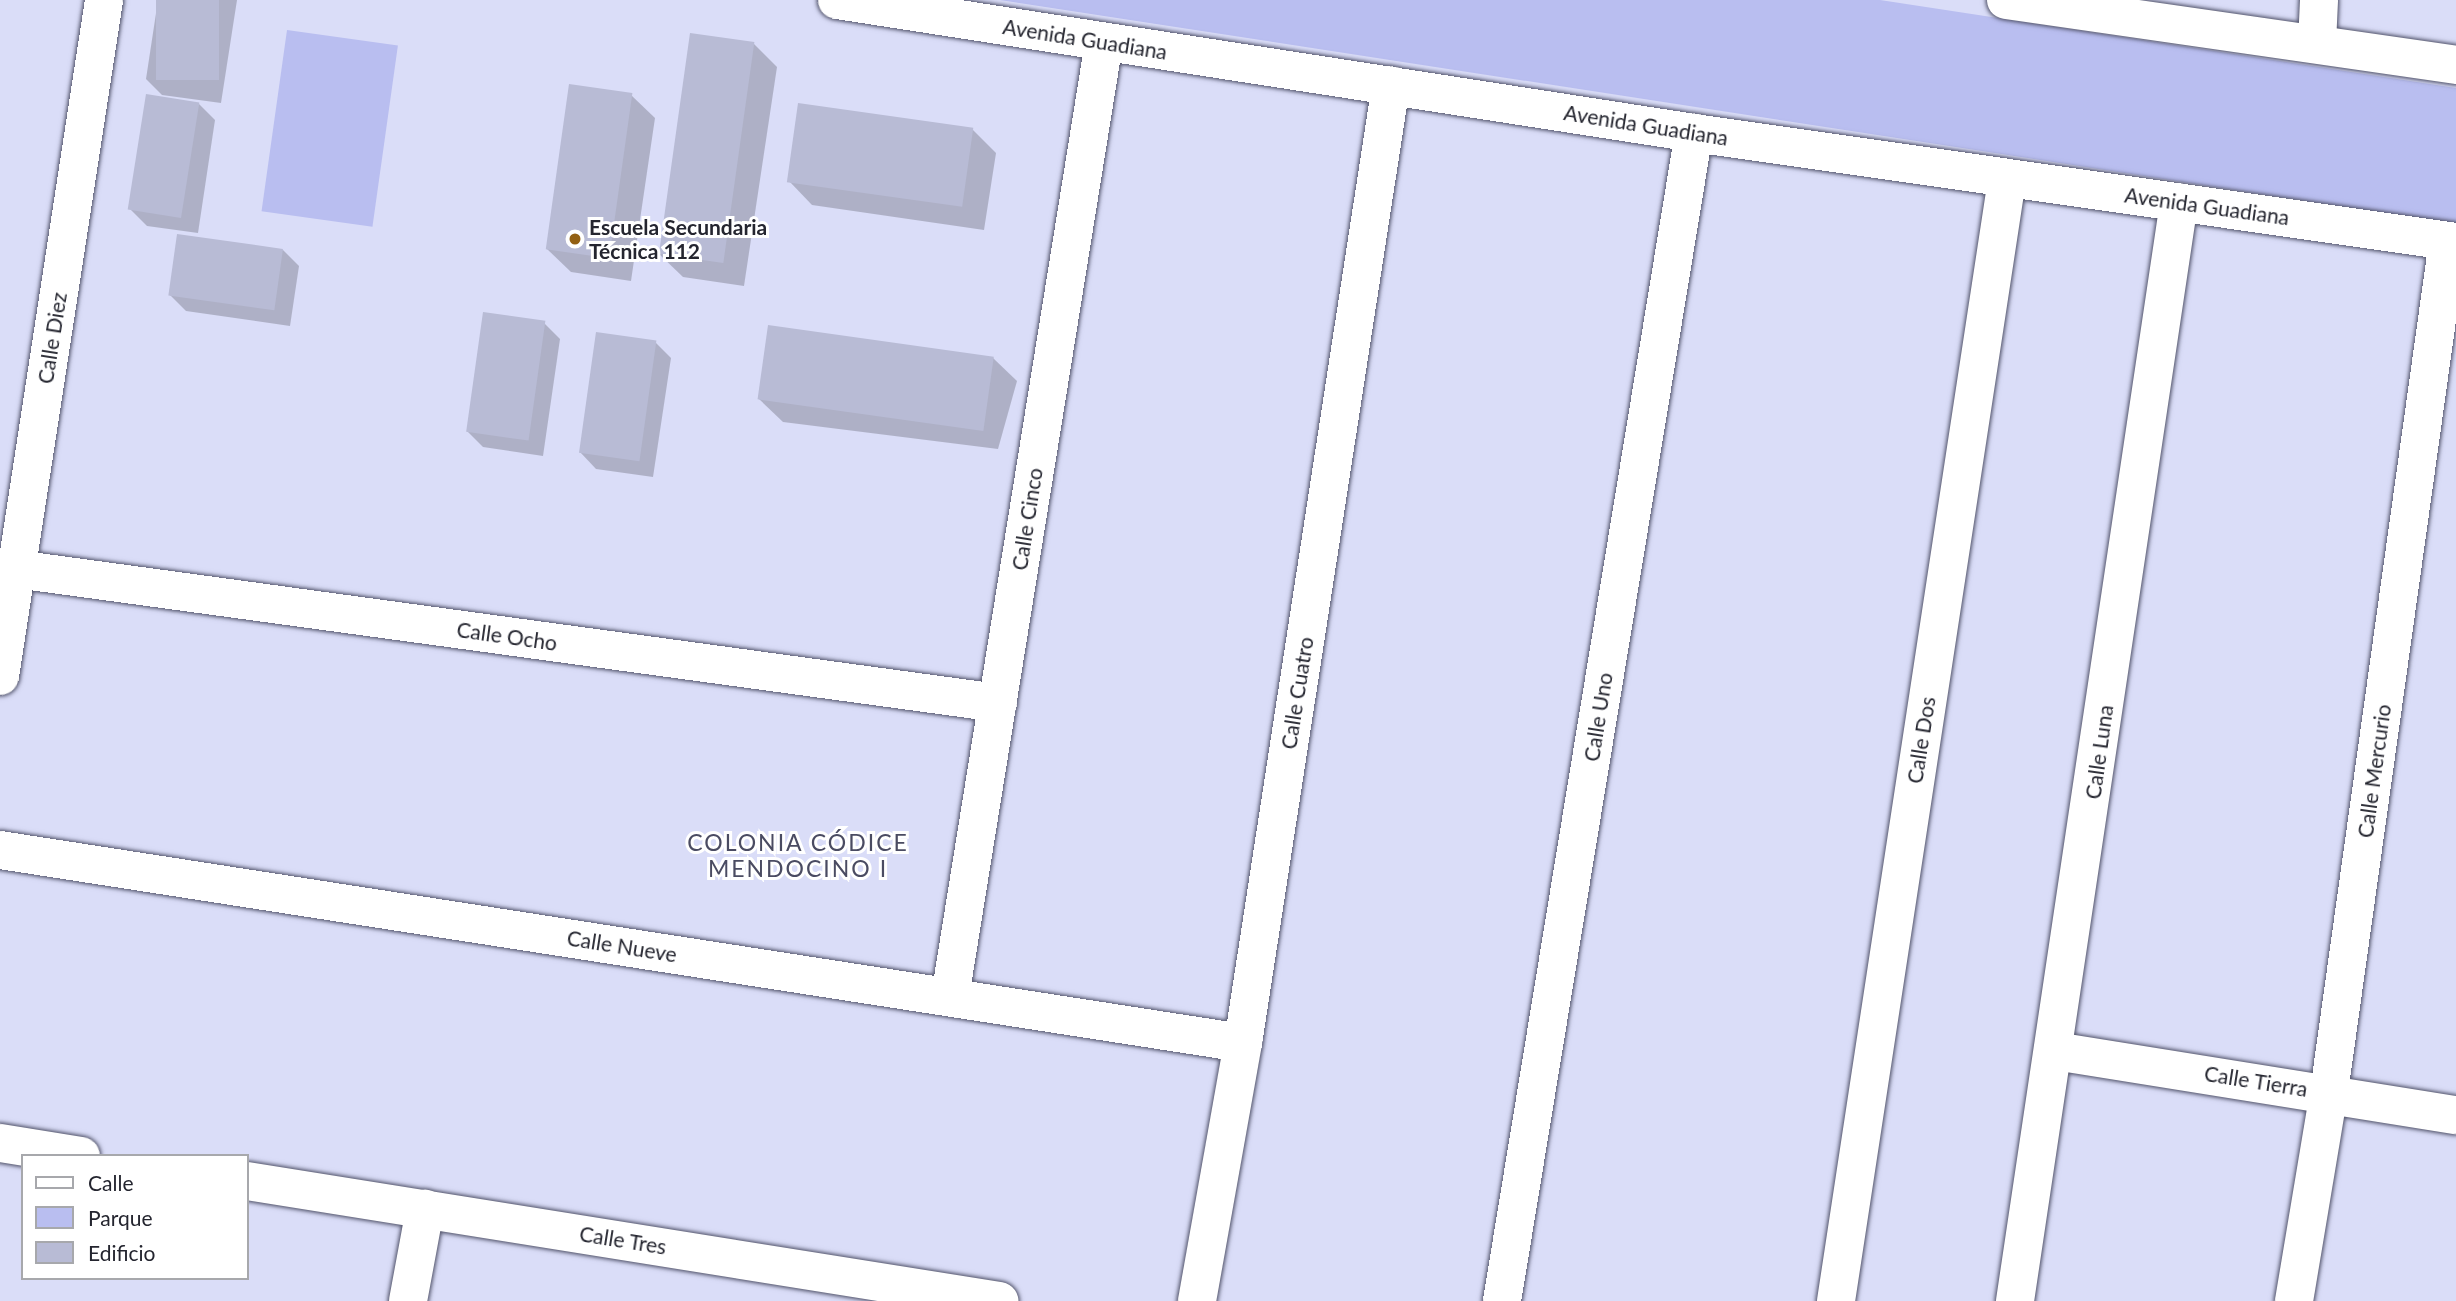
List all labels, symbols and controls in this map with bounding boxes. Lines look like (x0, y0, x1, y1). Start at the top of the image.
street label: Avenida Guadiana (1001, 14, 1169, 64)
street label: Avenida Guadiana (1562, 100, 1730, 150)
street label: Avenida Guadiana (2123, 182, 2291, 230)
place label: Escuela Secundaria Técnica 112 (589, 214, 767, 264)
marker: Escuela Secundaria Técnica 112 (567, 231, 583, 247)
street label: Calle Diez (32, 290, 72, 386)
street label: Calle Cinco (1006, 466, 1048, 572)
street label: Calle Ocho (455, 616, 559, 656)
street label: Calle Cuatro (1276, 635, 1318, 751)
street label: Calle Uno (1579, 671, 1617, 763)
street label: Calle Dos (1902, 695, 1940, 785)
street label: Calle Luna (2080, 703, 2118, 801)
street label: Calle Mercurio (2352, 703, 2396, 839)
district label: COLONIA CÓDICE MENDOCINO I (689, 828, 907, 882)
street label: Calle Nueve (565, 925, 679, 967)
street label: Calle Tierra (2202, 1060, 2310, 1102)
legend (21, 1154, 248, 1280)
text: Calle (88, 1170, 133, 1195)
text: Parque (88, 1205, 153, 1230)
street label: Calle Tres (577, 1221, 669, 1259)
text: Edificio (88, 1240, 155, 1265)

